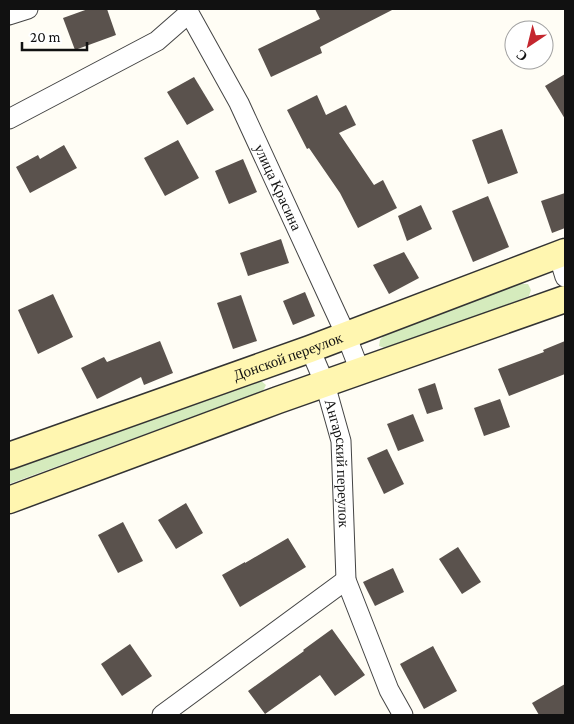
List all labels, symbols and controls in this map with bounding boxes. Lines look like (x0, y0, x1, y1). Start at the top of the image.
scale bar (22, 20, 88, 52)
north arrow (504, 20, 554, 70)
text: 20 m (30, 29, 61, 45)
text: С (513, 46, 530, 65)
street label: улица Красина (251, 142, 305, 233)
street label: Донской переулок (231, 329, 345, 384)
street label: Ангарский переулок (322, 397, 352, 528)

